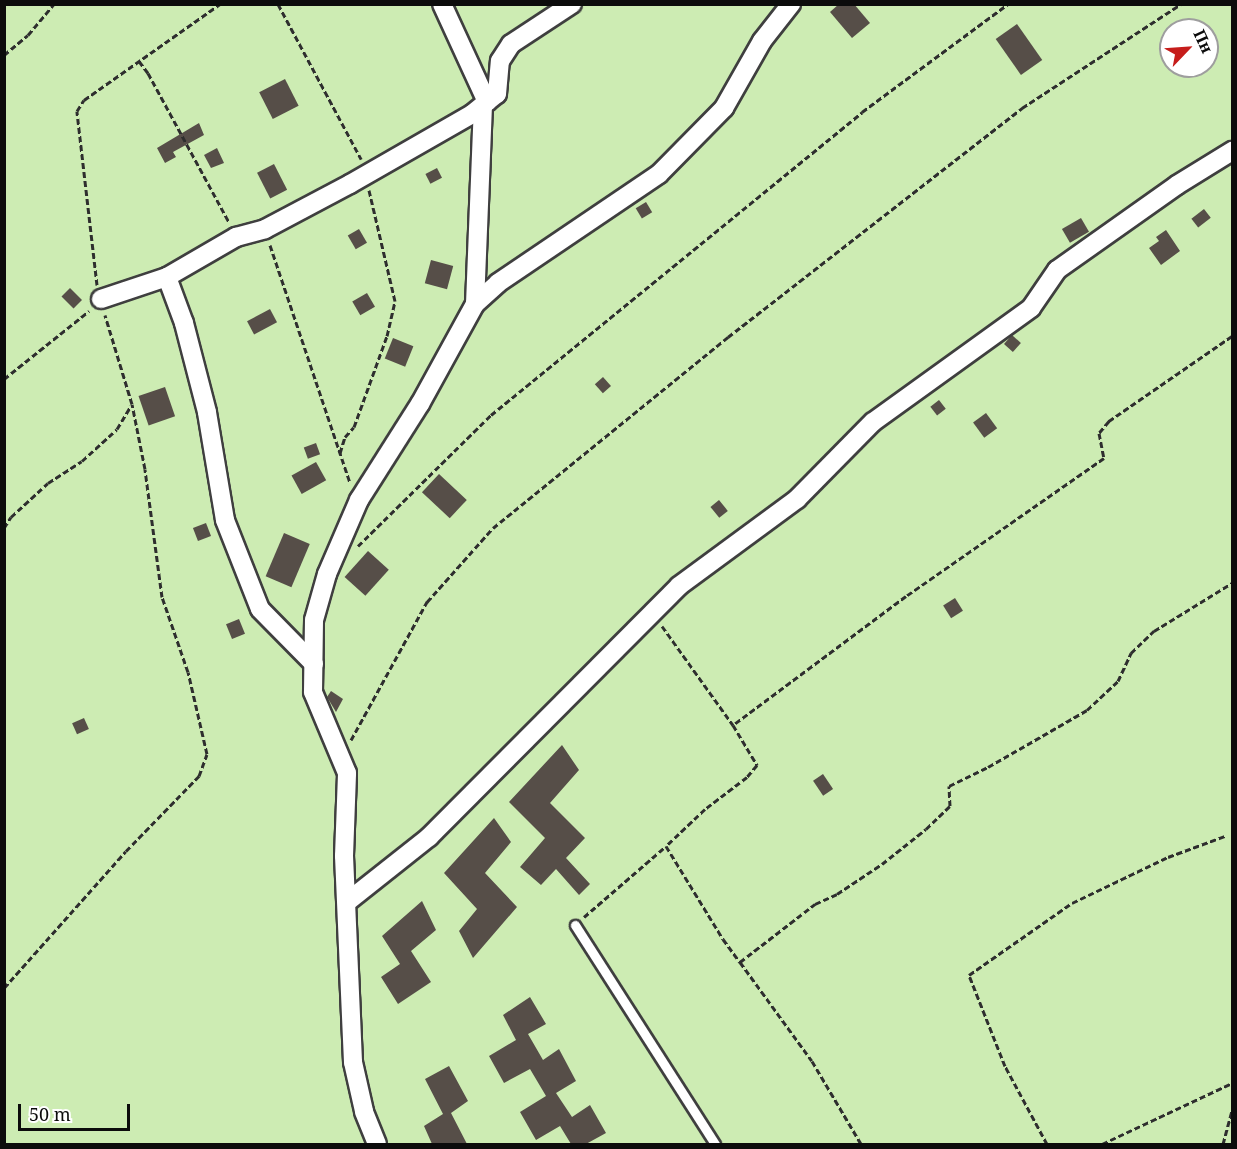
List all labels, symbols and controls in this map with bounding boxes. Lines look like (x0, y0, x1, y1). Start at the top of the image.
north arrow (1159, 18, 1219, 78)
text: Пн (1189, 26, 1218, 57)
scale bar (21, 1092, 134, 1130)
text: 50 m (29, 1102, 71, 1126)

